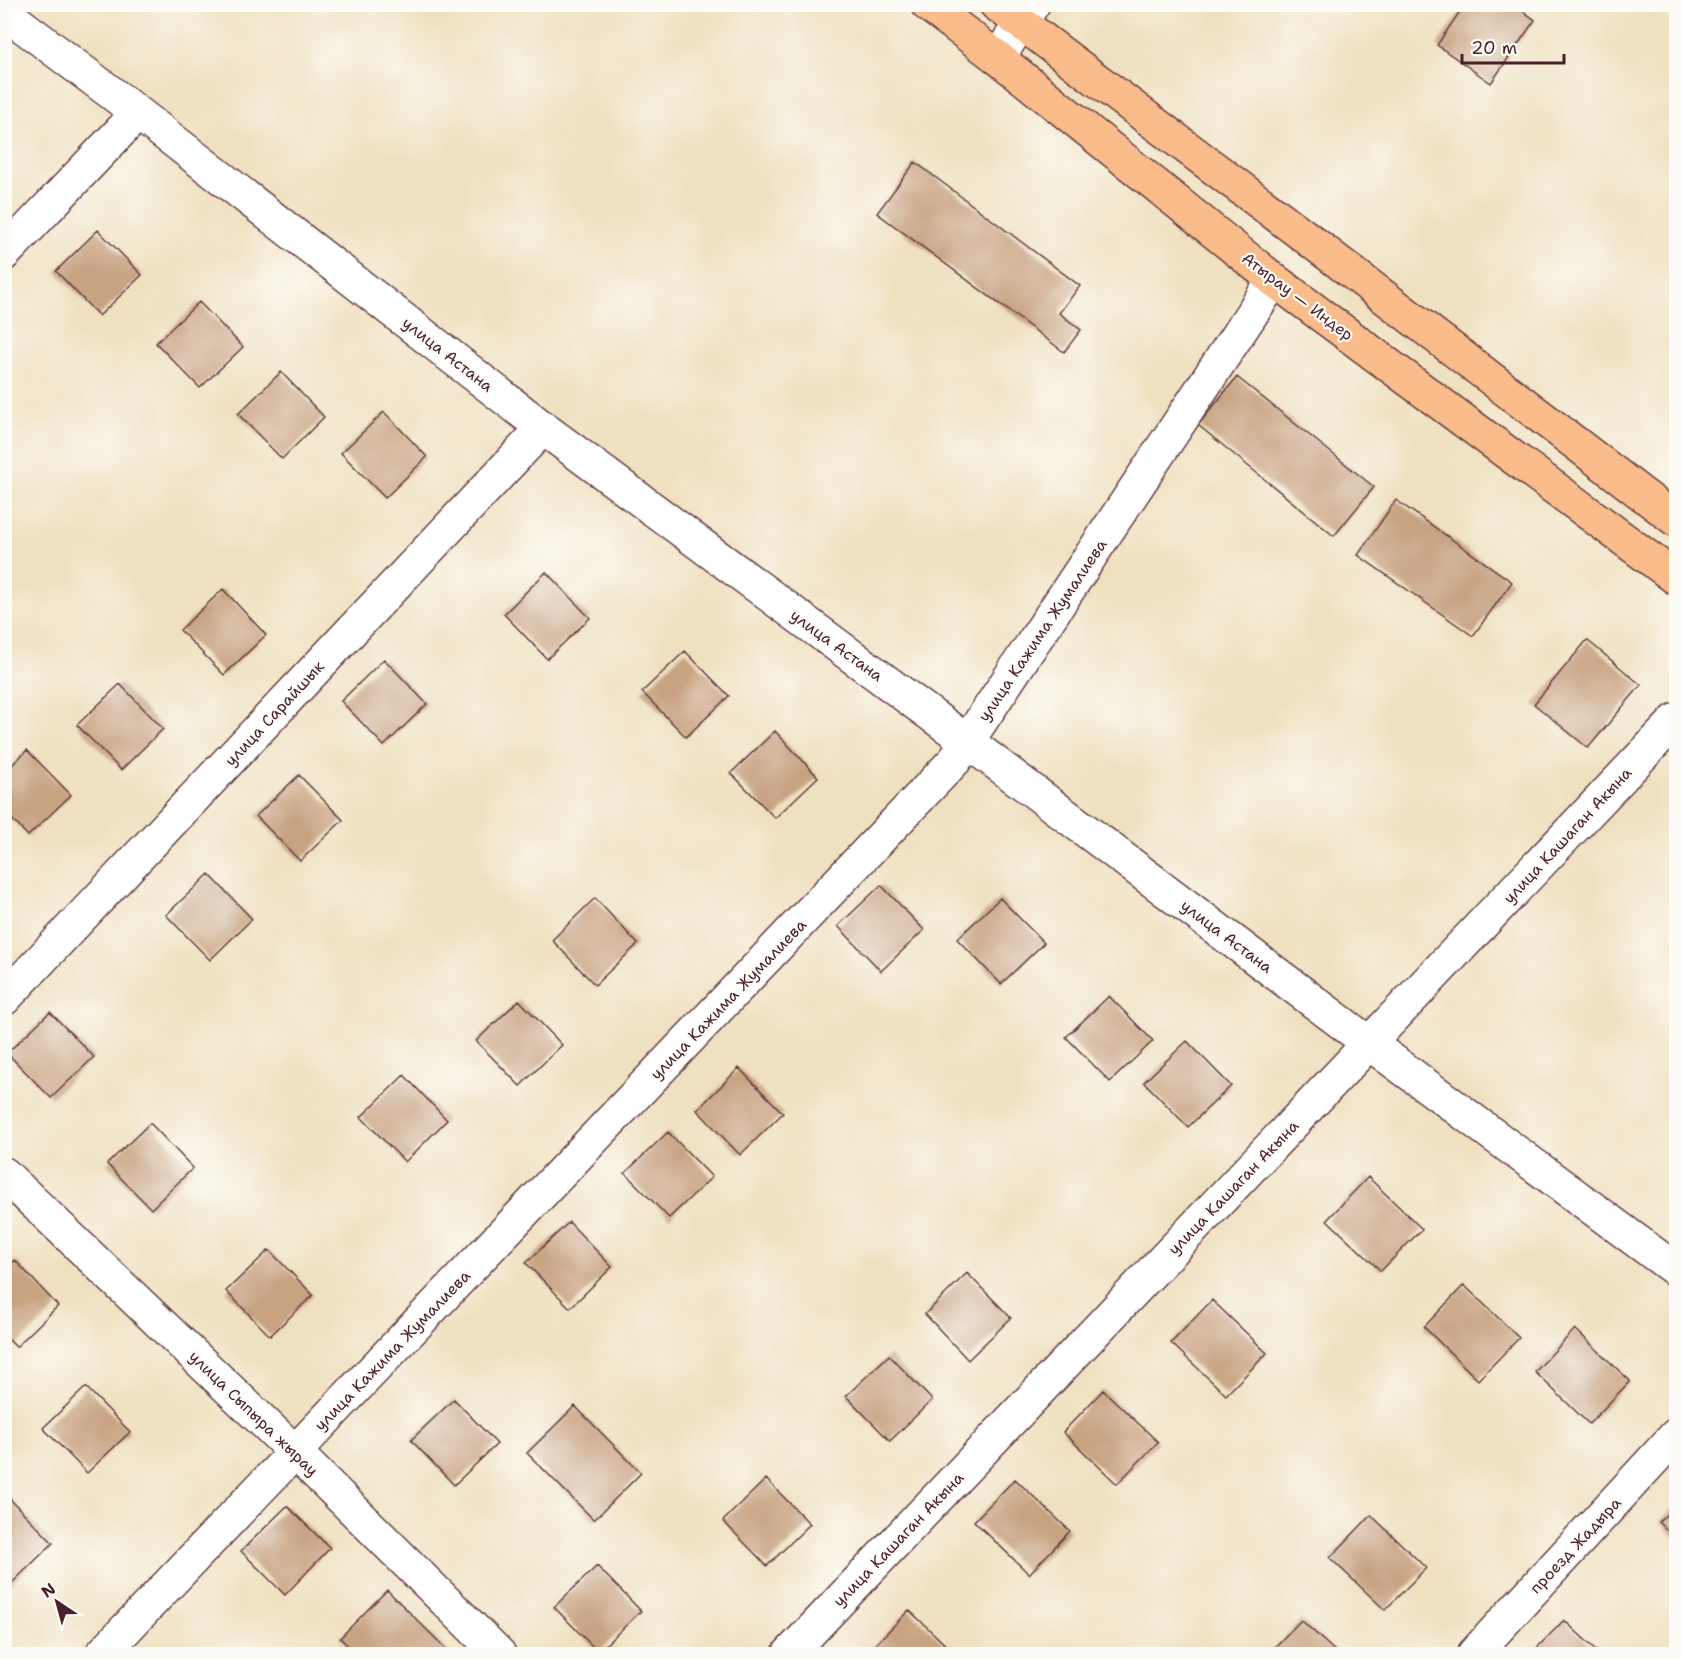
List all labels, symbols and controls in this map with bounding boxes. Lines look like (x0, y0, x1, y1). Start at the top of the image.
scale bar (1462, 27, 1564, 65)
text: 20 m (1471, 36, 1517, 60)
street label: Атырау — Индер (1238, 248, 1358, 345)
street label: улица Астана (398, 312, 497, 397)
street label: улица Кажима Жумалиева (973, 535, 1111, 726)
street label: улица Астана (786, 605, 887, 686)
street label: улица Сарайшык (220, 656, 329, 771)
street label: улица Кашаган Акына (1498, 762, 1636, 908)
street label: улица Астана (1177, 895, 1277, 978)
street label: улица Кажима Жумалиева (646, 914, 811, 1084)
street label: улица Кашаган Акына (1163, 1115, 1303, 1259)
street label: улица Кажима Жумалиева (310, 1265, 475, 1435)
street label: улица Сыпыра жырау (185, 1346, 323, 1481)
street label: улица Кашаган Акына (828, 1467, 968, 1611)
street label: проезд Жадыра (1525, 1492, 1626, 1598)
north arrow (27, 1572, 87, 1632)
text: N (37, 1578, 60, 1602)

